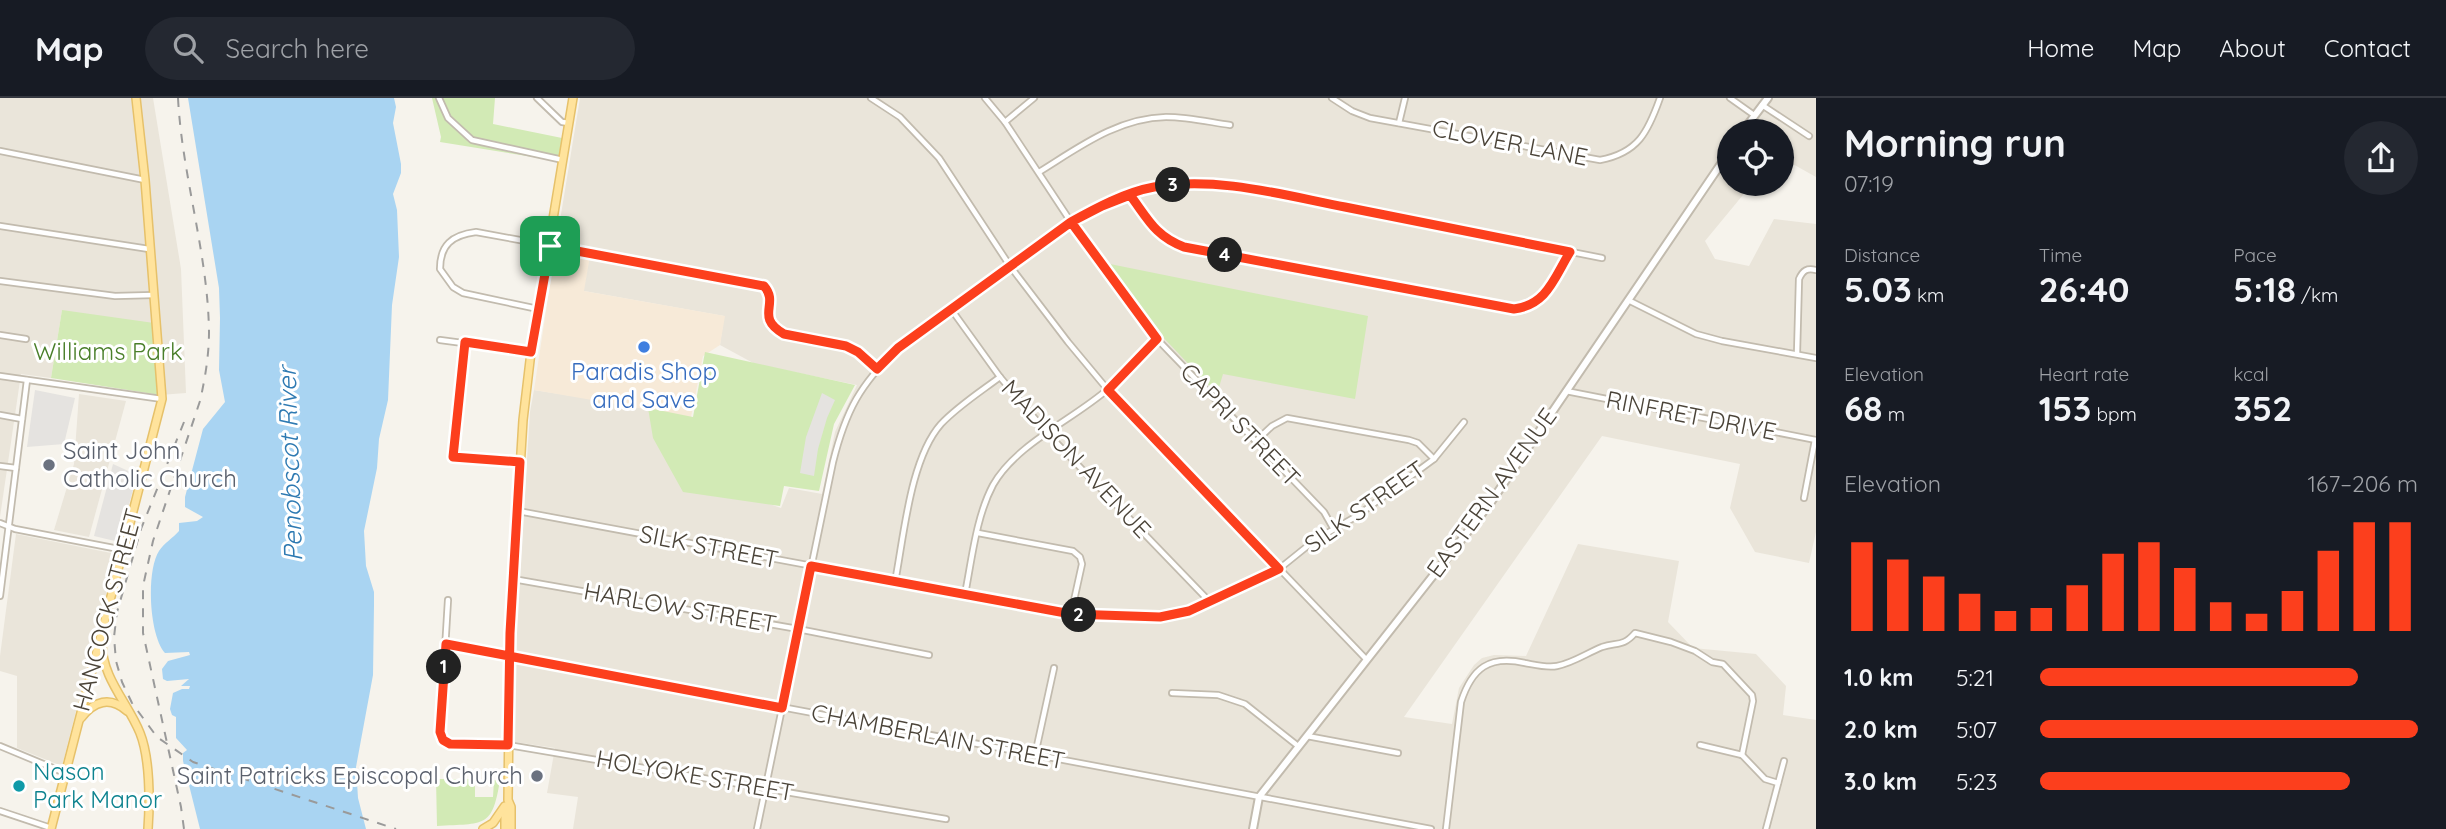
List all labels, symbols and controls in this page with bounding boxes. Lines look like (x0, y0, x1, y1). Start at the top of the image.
search box (145, 17, 635, 80)
text: Map (35, 28, 103, 69)
icon: search (169, 29, 207, 67)
text: Search here (225, 32, 369, 65)
text: Home (2027, 33, 2094, 63)
text: Map (2132, 33, 2181, 63)
text: About (2219, 33, 2286, 63)
text: Contact (2324, 33, 2411, 63)
street label: CLOVER LANE (1430, 112, 1591, 172)
map controls (1717, 119, 1794, 196)
button: locate (1717, 119, 1794, 196)
text: Morning run (1844, 119, 2066, 167)
button: share (2344, 121, 2418, 195)
pin: 3 (1156, 168, 1190, 202)
text: 07:19 (1844, 169, 1894, 198)
text: 3 (1167, 172, 1178, 196)
pin (520, 216, 580, 276)
icon: arrive (531, 227, 569, 265)
pin: 4 (1208, 238, 1242, 272)
text: 4 (1219, 242, 1230, 266)
text: Distance (1844, 243, 1920, 267)
text: Time (2039, 243, 2082, 267)
text: Pace (2233, 243, 2277, 267)
text: 5.03 (1844, 267, 1912, 311)
text: 26:40 (2039, 267, 2130, 311)
text: 5:18 (2233, 267, 2296, 311)
text: km (1912, 283, 1944, 307)
text: /km (2296, 283, 2338, 307)
park label: Williams Park (33, 336, 183, 366)
marker: Paradis Shop and Save (636, 339, 652, 355)
place label: Paradis Shop and Save (571, 356, 717, 414)
street label: CAPRI STREET (1174, 356, 1307, 492)
text: Elevation (1844, 362, 1924, 386)
text: Heart rate (2039, 362, 2129, 386)
text: kcal (2233, 362, 2269, 386)
water label: Penobscot River (270, 363, 309, 562)
street label: MADISON AVENUE (996, 373, 1158, 544)
street label: RINFRET DRIVE (1604, 384, 1779, 446)
text: 68 (1844, 386, 1883, 430)
text: 153 (2039, 386, 2091, 430)
text: 352 (2233, 386, 2292, 430)
street label: EASTERN AVENUE (1420, 402, 1563, 583)
text: m (1883, 402, 1905, 426)
text: bpm (2091, 402, 2137, 426)
place label: Saint John Catholic Church (63, 435, 237, 493)
street label: SILK STREET (1298, 454, 1431, 559)
marker: Saint John Catholic Church (41, 457, 57, 473)
text: Elevation (1844, 469, 1941, 498)
text: 167–206 m (2308, 469, 2418, 498)
street label: HANCOCK STREET (66, 505, 149, 714)
street label: SILK STREET (637, 518, 781, 574)
street label: HARLOW STREET (581, 575, 779, 639)
pin: 2 (1062, 598, 1096, 632)
text: 2 (1073, 602, 1084, 626)
pin: 1 (426, 650, 462, 684)
text: 1 (440, 654, 447, 678)
text: 1.0 km (1844, 663, 1914, 692)
text: 5:21 (1956, 663, 1994, 692)
street label: CHAMBERLAIN STREET (809, 697, 1068, 775)
text: 2.0 km (1844, 715, 1918, 744)
text: 5:07 (1956, 715, 1997, 744)
street label: HOLYOKE STREET (594, 743, 796, 807)
place label: Nason Park Manor (33, 756, 162, 814)
place label: Saint Patricks Episcopal Church (177, 760, 523, 790)
text: 3.0 km (1844, 767, 1917, 796)
text: 5:23 (1956, 767, 1998, 796)
marker: Saint Patricks Episcopal Church (529, 768, 545, 784)
marker: Nason Park Manor (11, 778, 27, 794)

